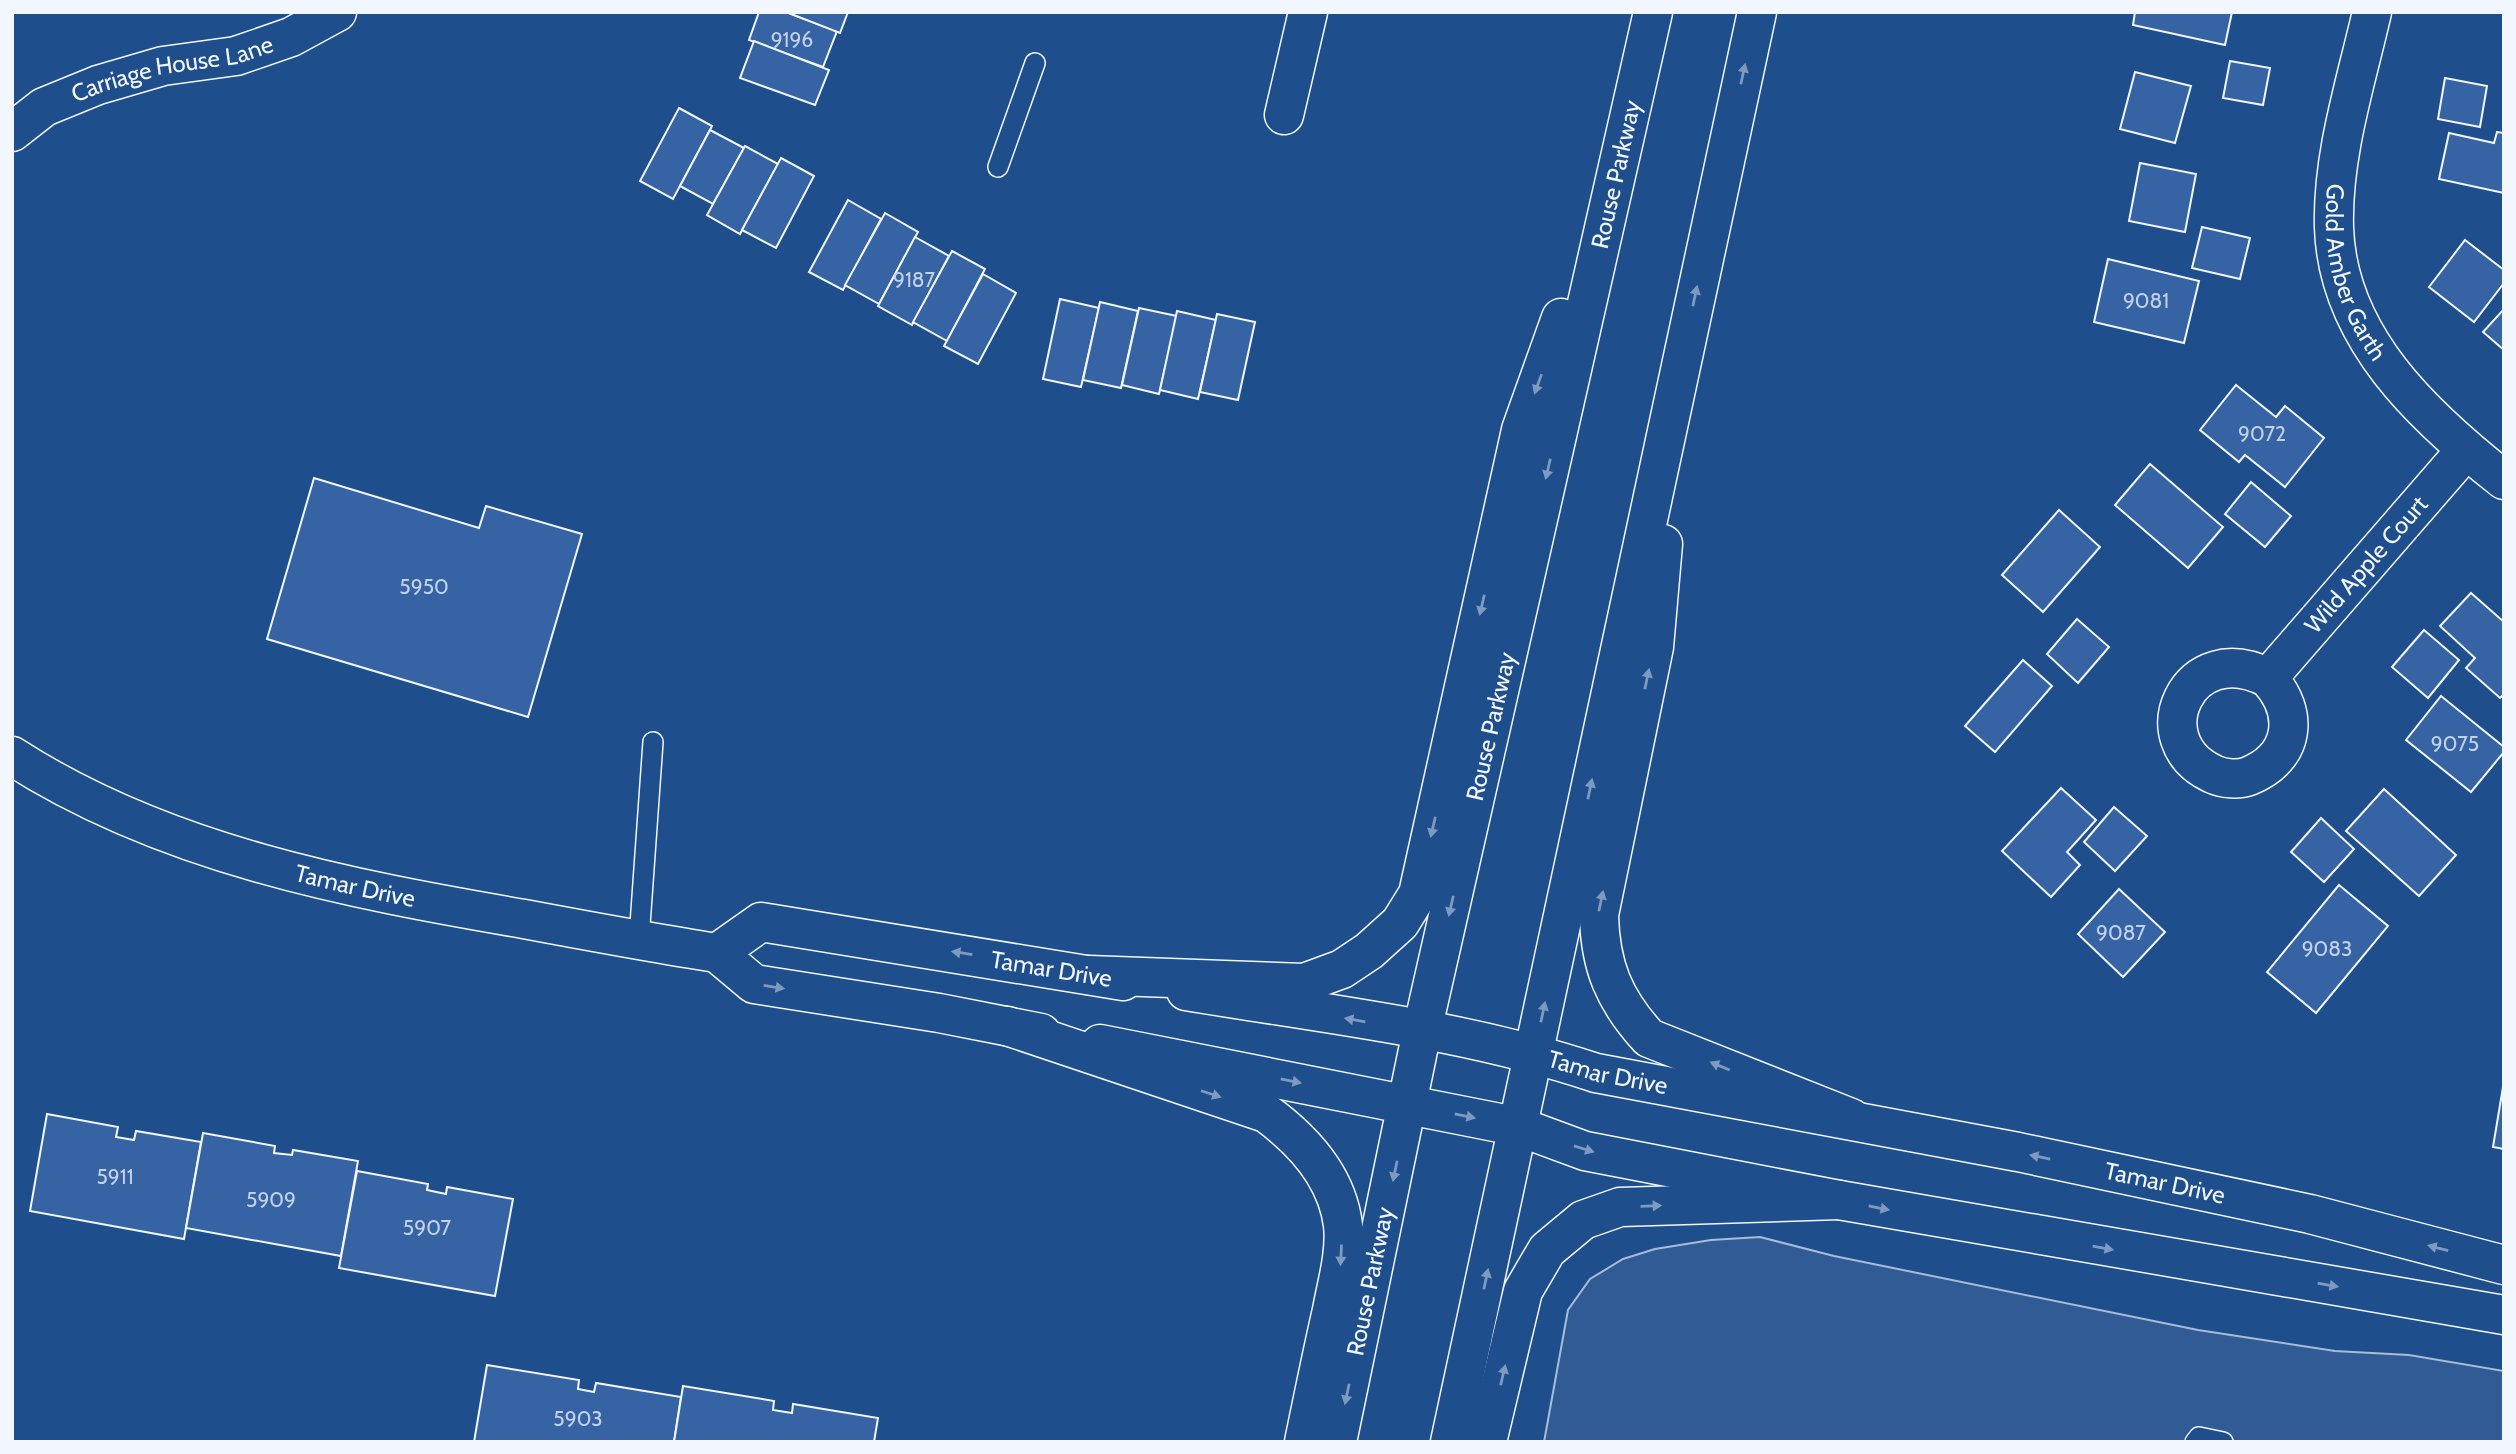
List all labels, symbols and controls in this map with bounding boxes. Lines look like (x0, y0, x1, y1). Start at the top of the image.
house number: 9196 (771, 27, 813, 52)
street label: Carriage House Lane (67, 29, 277, 108)
one-way arrow (1738, 63, 1749, 85)
street label: Rouse Parkway (1585, 97, 1647, 251)
street label: Gold Amber Garth (2320, 183, 2393, 366)
house number: 9187 (893, 267, 935, 292)
one-way arrow (1690, 285, 1701, 307)
house number: 9081 (2123, 288, 2169, 313)
one-way arrow (1532, 374, 1543, 395)
house number: 9072 (2238, 421, 2286, 446)
one-way arrow (1543, 458, 1554, 480)
street label: Wild Apple Court (2298, 490, 2433, 639)
house number: 5950 (399, 574, 449, 599)
one-way arrow (1477, 594, 1488, 616)
street label: Rouse Parkway (1460, 649, 1521, 803)
one-way arrow (1642, 668, 1653, 690)
house number: 9075 (2431, 731, 2479, 756)
one-way arrow (1585, 778, 1596, 800)
one-way arrow (1427, 816, 1438, 838)
street label: Tamar Drive (292, 858, 418, 913)
one-way arrow (1596, 890, 1607, 912)
one-way arrow (1445, 895, 1456, 917)
house number: 9087 (2096, 920, 2146, 945)
house number: 9083 (2302, 936, 2352, 961)
street label: Tamar Drive (989, 945, 1114, 993)
one-way arrow (951, 947, 973, 958)
one-way arrow (763, 982, 785, 993)
one-way arrow (1537, 1001, 1548, 1023)
one-way arrow (1344, 1014, 1366, 1025)
street label: Tamar Drive (1545, 1044, 1670, 1100)
one-way arrow (1709, 1061, 1730, 1072)
one-way arrow (1280, 1076, 1302, 1087)
one-way arrow (1201, 1090, 1222, 1100)
one-way arrow (1454, 1110, 1476, 1121)
one-way arrow (1574, 1145, 1595, 1155)
one-way arrow (2029, 1151, 2051, 1162)
street label: Tamar Drive (2102, 1156, 2228, 1210)
one-way arrow (1389, 1160, 1400, 1182)
house number: 5911 (97, 1164, 133, 1189)
house number: 5909 (246, 1187, 296, 1212)
one-way arrow (1641, 1200, 1663, 1211)
one-way arrow (1869, 1202, 1891, 1213)
street label: Rouse Parkway (1340, 1204, 1399, 1358)
house number: 5907 (403, 1215, 452, 1240)
one-way arrow (2426, 1242, 2448, 1253)
one-way arrow (2093, 1243, 2115, 1254)
one-way arrow (1336, 1244, 1347, 1266)
one-way arrow (1481, 1268, 1492, 1290)
one-way arrow (2317, 1280, 2339, 1291)
one-way arrow (1497, 1364, 1508, 1386)
one-way arrow (1342, 1383, 1353, 1405)
house number: 5903 (553, 1406, 603, 1431)

